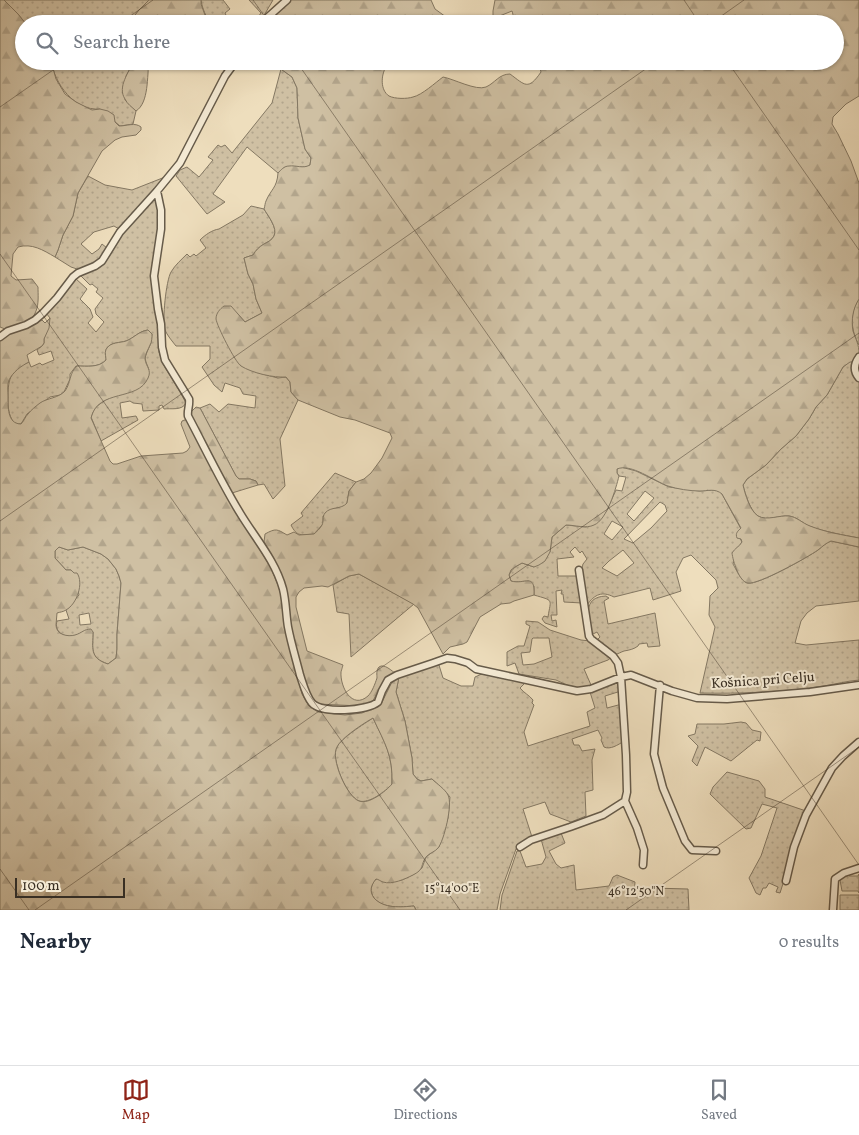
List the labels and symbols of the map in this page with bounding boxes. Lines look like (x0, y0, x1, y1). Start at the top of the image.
street label: Košnica pri Celju (711, 668, 815, 694)
scale bar (15, 875, 125, 898)
text: 15°14'00"E (425, 881, 479, 897)
text: 46°12'50"N (608, 884, 664, 900)

